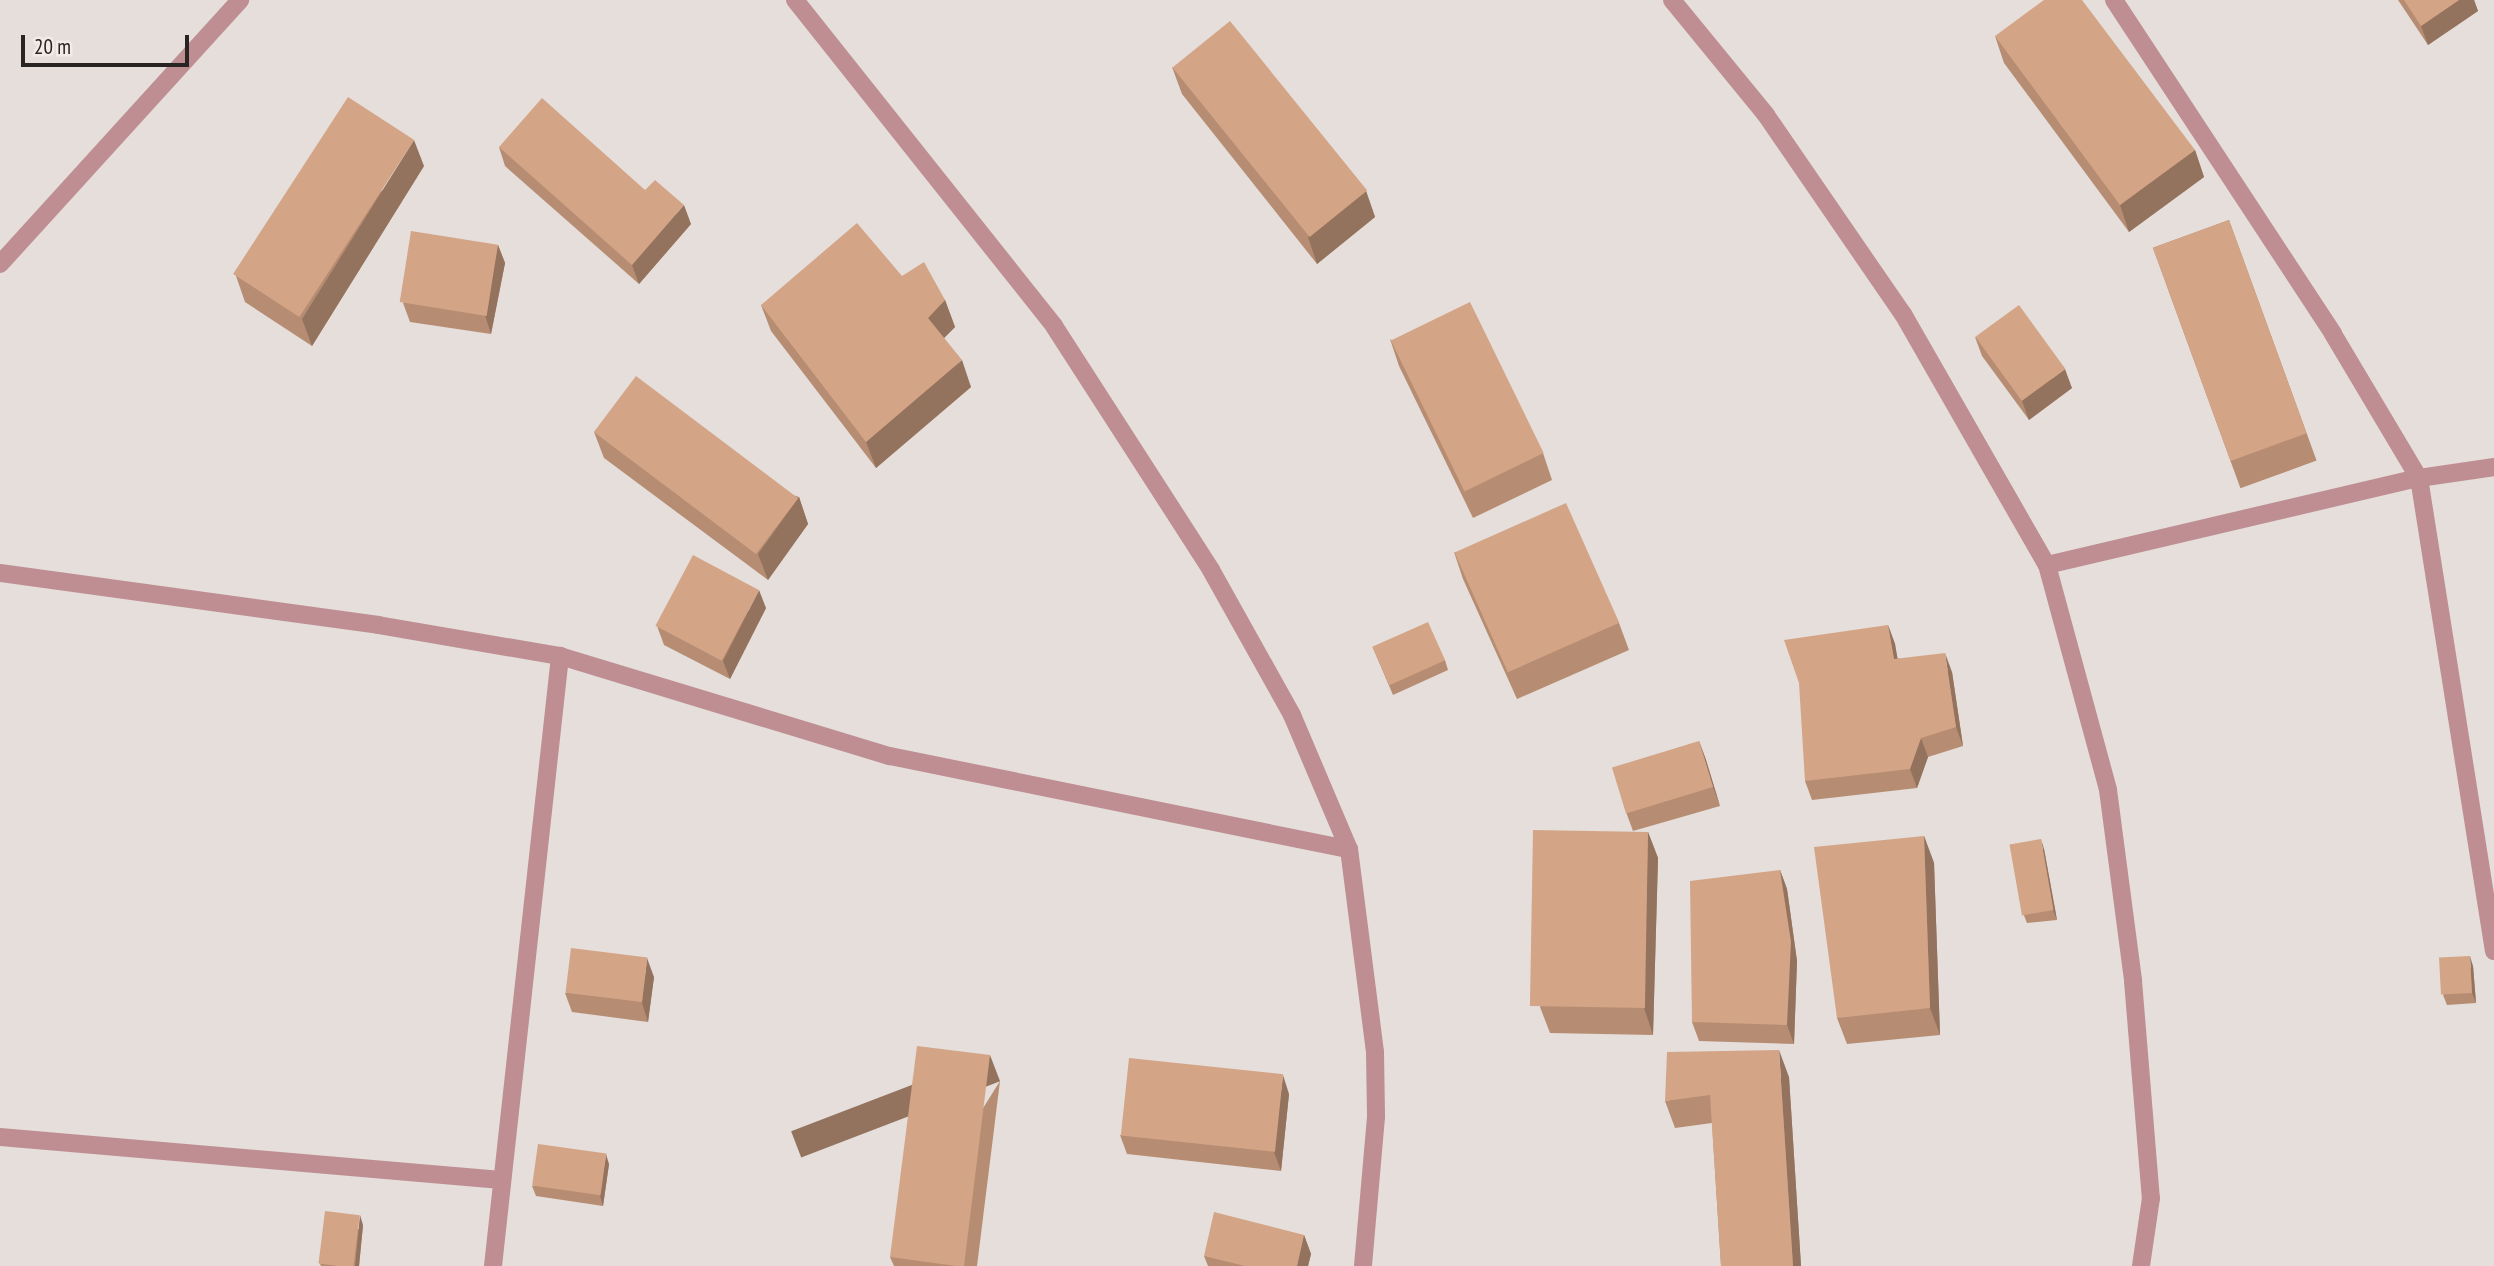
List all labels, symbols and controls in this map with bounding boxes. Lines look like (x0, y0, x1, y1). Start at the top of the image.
scale bar (24, 21, 192, 65)
text: 20 m (34, 33, 71, 60)

